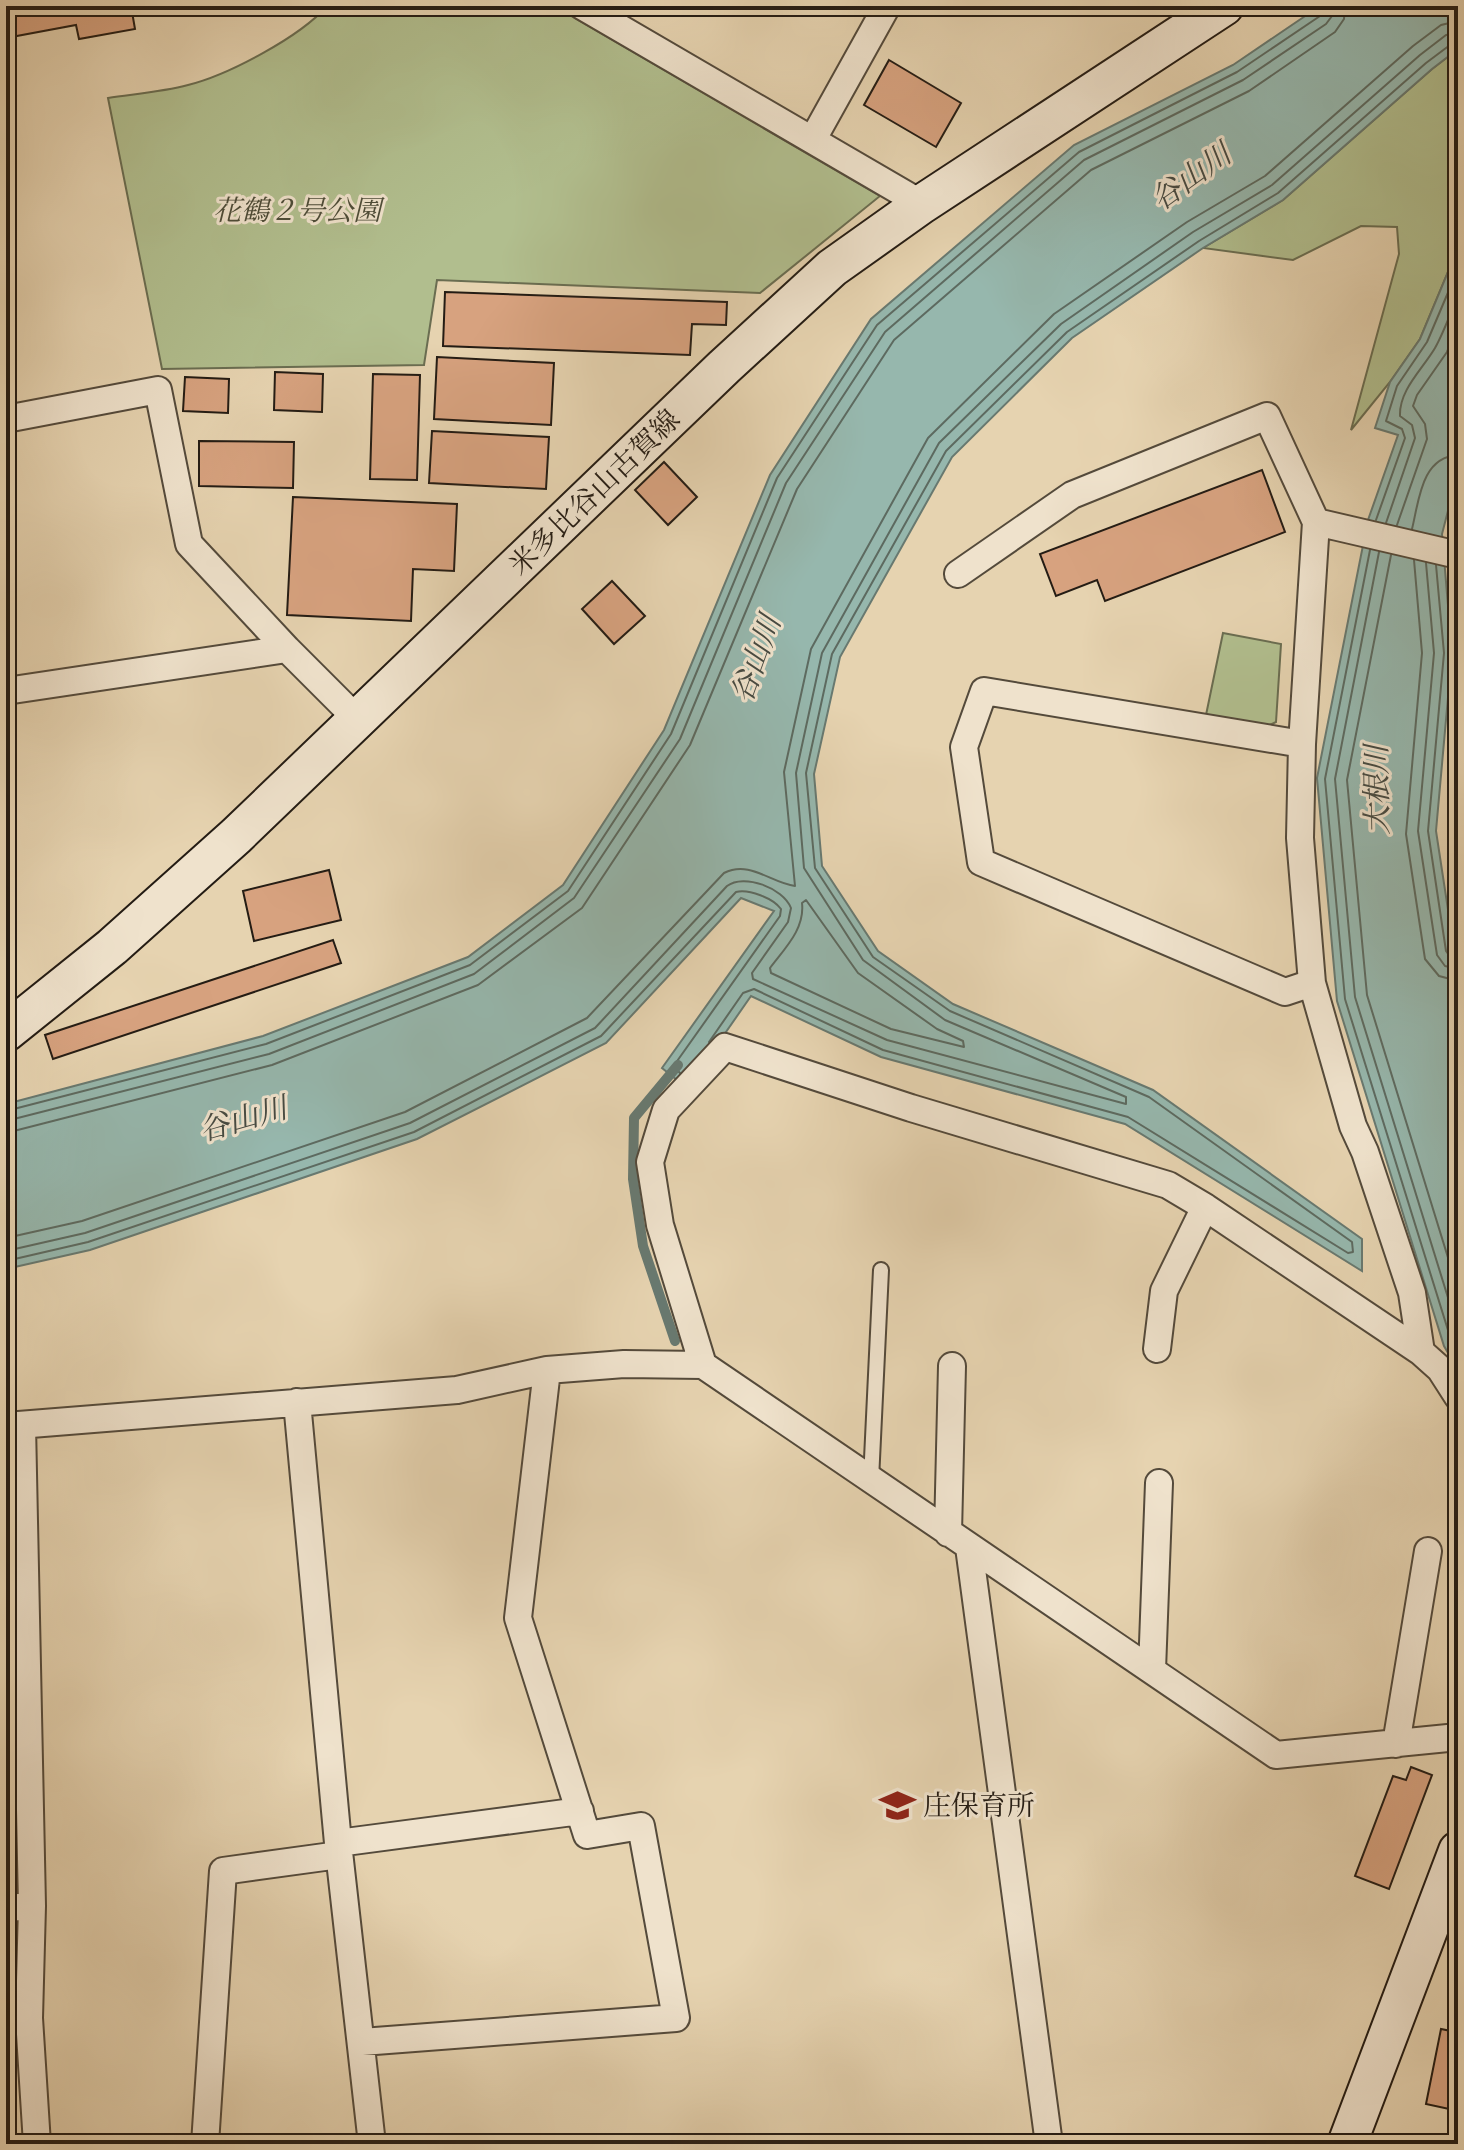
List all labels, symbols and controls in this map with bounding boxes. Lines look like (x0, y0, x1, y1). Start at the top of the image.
water label: 谷山川 (1143, 133, 1244, 223)
park label: 花鶴２号公園 (213, 193, 385, 233)
street label: 米多比谷山古賀線 (502, 402, 691, 586)
water label: 谷山川 (723, 607, 795, 709)
water label: 大根川 (1357, 742, 1402, 835)
water label: 谷山川 (195, 1088, 296, 1154)
school or university icon: 庄保育所 (878, 1786, 916, 1824)
place label: 庄保育所 (923, 1788, 1035, 1828)

